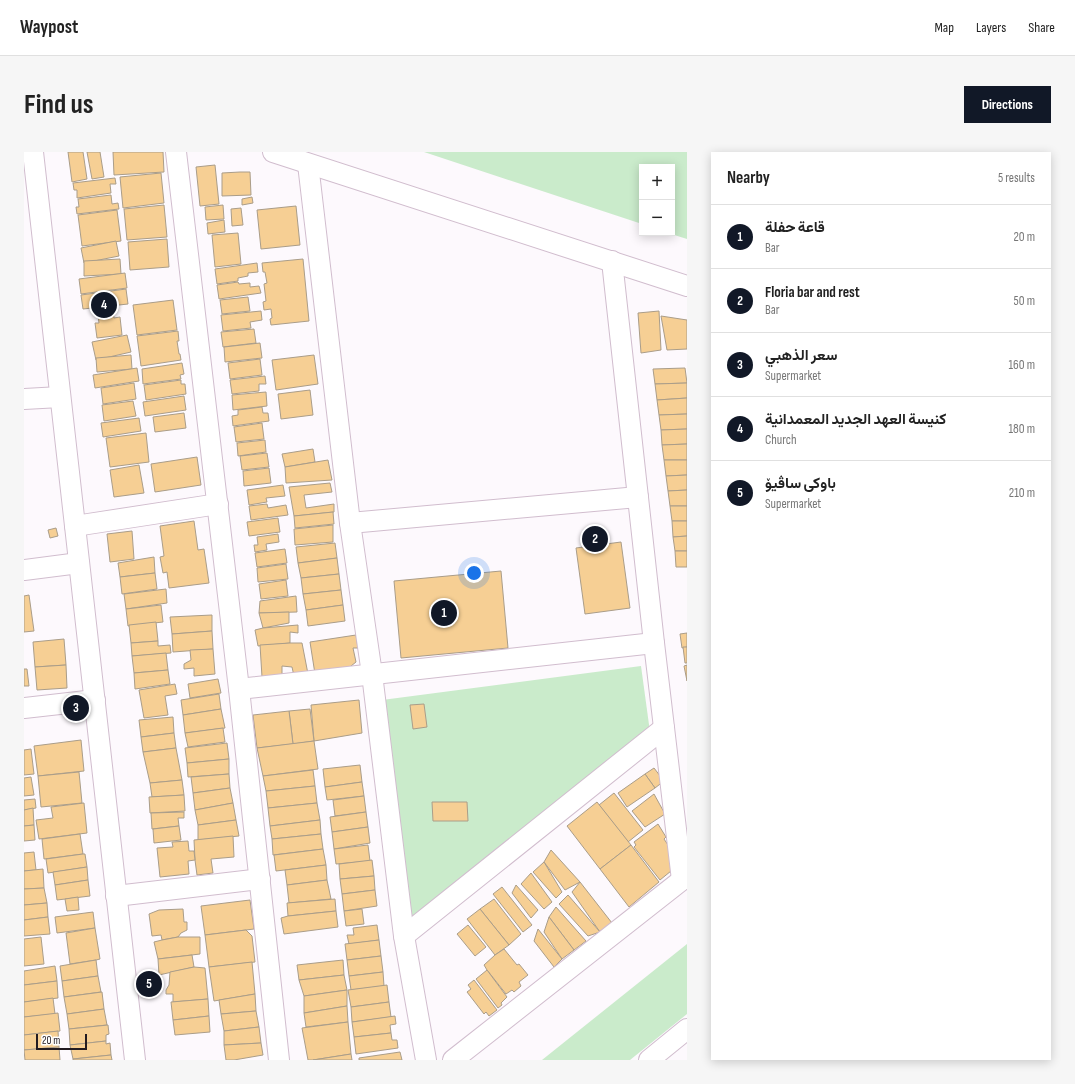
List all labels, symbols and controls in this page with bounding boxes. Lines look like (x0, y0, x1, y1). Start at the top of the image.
text: Waypost (20, 16, 78, 39)
text: Map (934, 19, 954, 36)
text: Layers (976, 19, 1006, 36)
text: Share (1028, 19, 1055, 36)
button: Directions (964, 86, 1051, 123)
text: Find us (24, 88, 93, 121)
map controls (639, 164, 675, 236)
button: + (639, 164, 675, 200)
text: Nearby (727, 168, 770, 188)
text: 5 results (998, 170, 1035, 186)
button: − (639, 200, 675, 236)
text: قاعة حفلة (765, 218, 825, 237)
text: 1 (737, 229, 743, 245)
text: 20 m (1013, 229, 1035, 245)
text: Bar (765, 240, 780, 256)
text: Floria bar and rest (765, 283, 860, 302)
pin: 4 (91, 290, 117, 320)
text: 2 (737, 293, 743, 309)
text: 50 m (1014, 293, 1035, 309)
text: Bar (765, 302, 780, 318)
text: سعر الذهبي (765, 346, 837, 365)
text: 3 (737, 357, 743, 373)
text: 160 m (1009, 357, 1035, 373)
text: Supermarket (765, 368, 821, 384)
text: كنيسة العهد الجديد المعمدانية (765, 410, 946, 429)
text: 4 (737, 421, 743, 437)
text: 180 m (1009, 421, 1035, 437)
text: Church (765, 432, 797, 448)
text: باوکی ساڤیۆ (765, 474, 836, 493)
text: 5 (737, 485, 743, 501)
text: 210 m (1009, 485, 1035, 501)
text: Supermarket (765, 496, 821, 512)
pin: 2 (582, 524, 608, 554)
your location (464, 563, 484, 583)
pin: 1 (431, 598, 457, 628)
pin: 3 (63, 693, 89, 723)
pin: 5 (136, 969, 162, 999)
scale bar (36, 1032, 87, 1051)
text: 20 m (42, 1034, 60, 1047)

